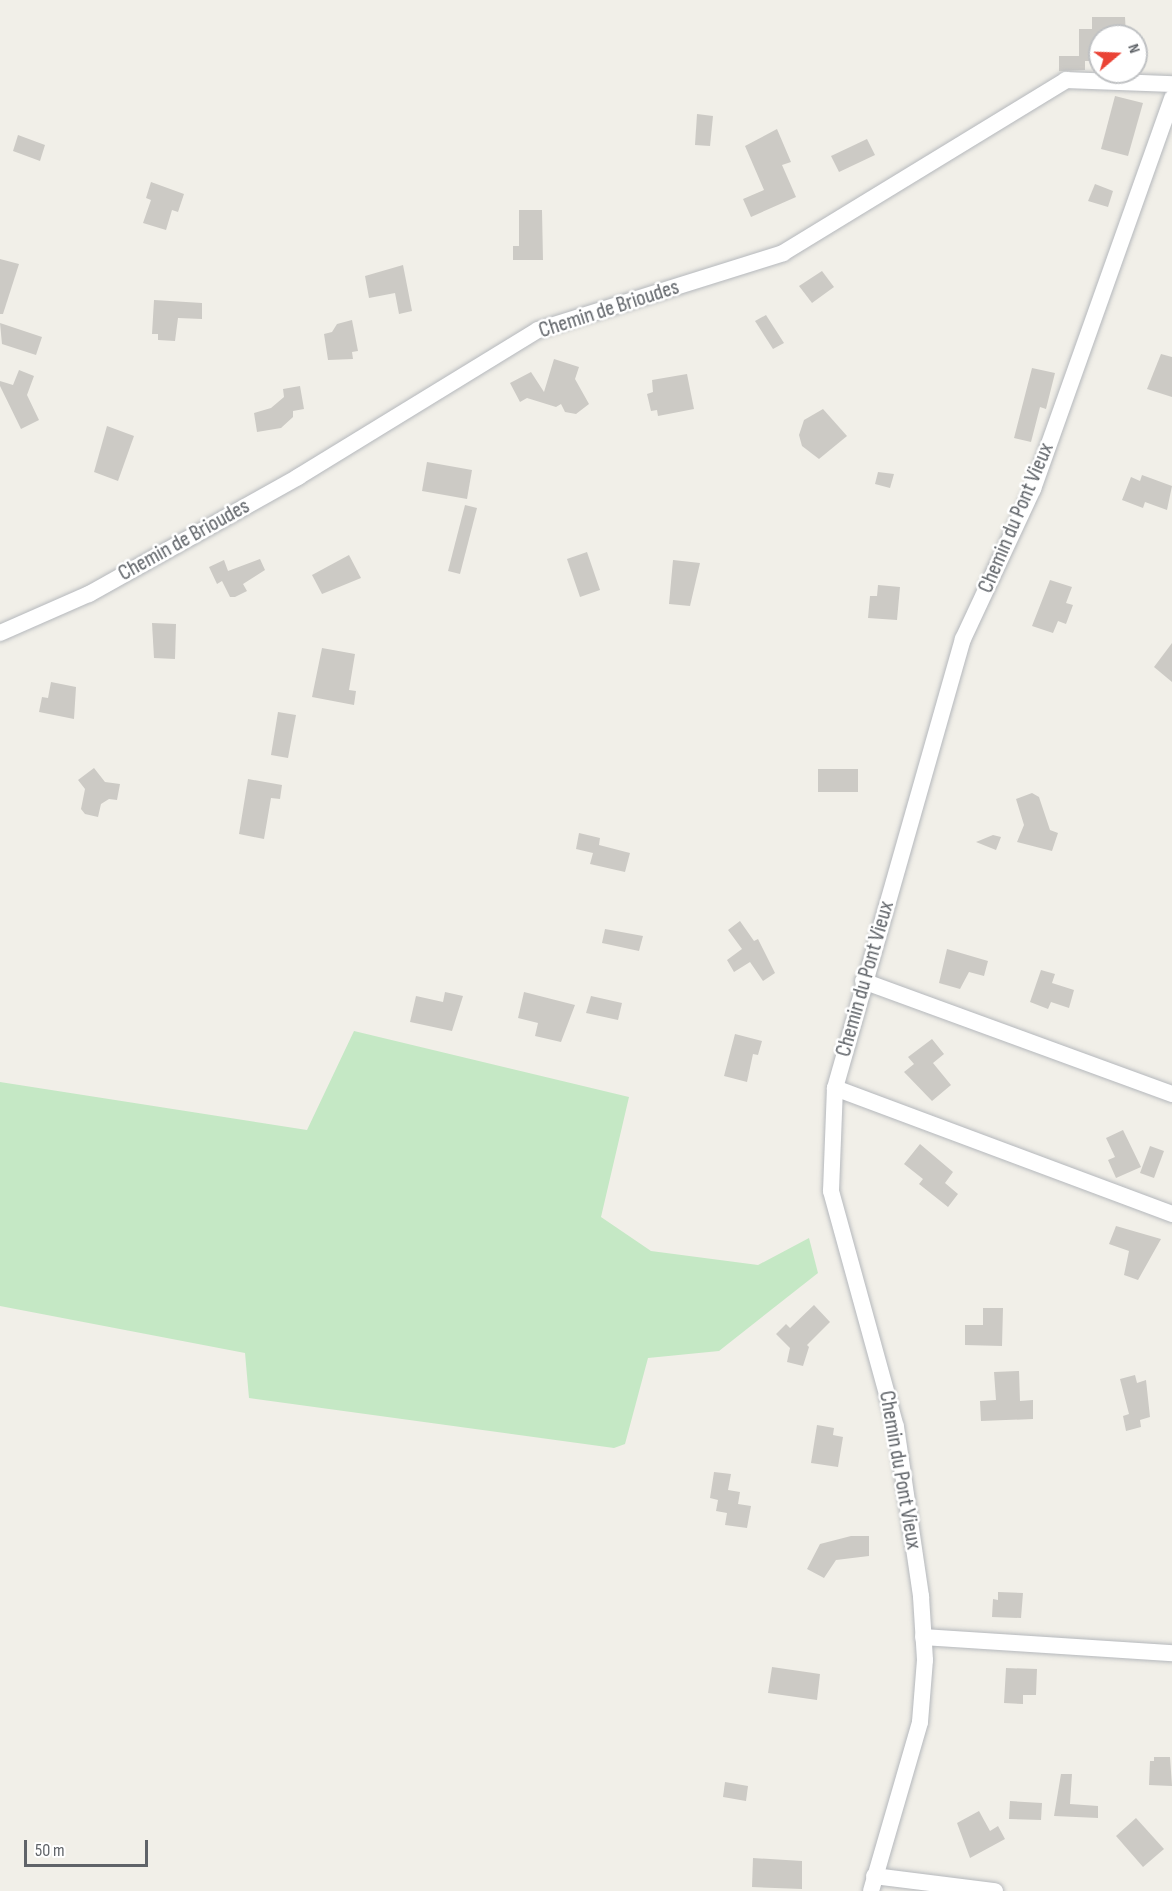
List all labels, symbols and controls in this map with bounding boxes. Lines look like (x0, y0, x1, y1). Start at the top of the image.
north arrow (1088, 24, 1148, 84)
text: N (1123, 41, 1144, 56)
street label: Chemin de Brioudes (535, 274, 683, 344)
street label: Chemin du Pont Vieux (973, 439, 1059, 597)
street label: Chemin de Brioudes (114, 493, 254, 587)
street label: Chemin du Pont Vieux (830, 898, 900, 1060)
street label: Chemin du Pont Vieux (873, 1389, 927, 1551)
scale bar (27, 1828, 152, 1866)
text: 50 m (35, 1840, 65, 1861)

